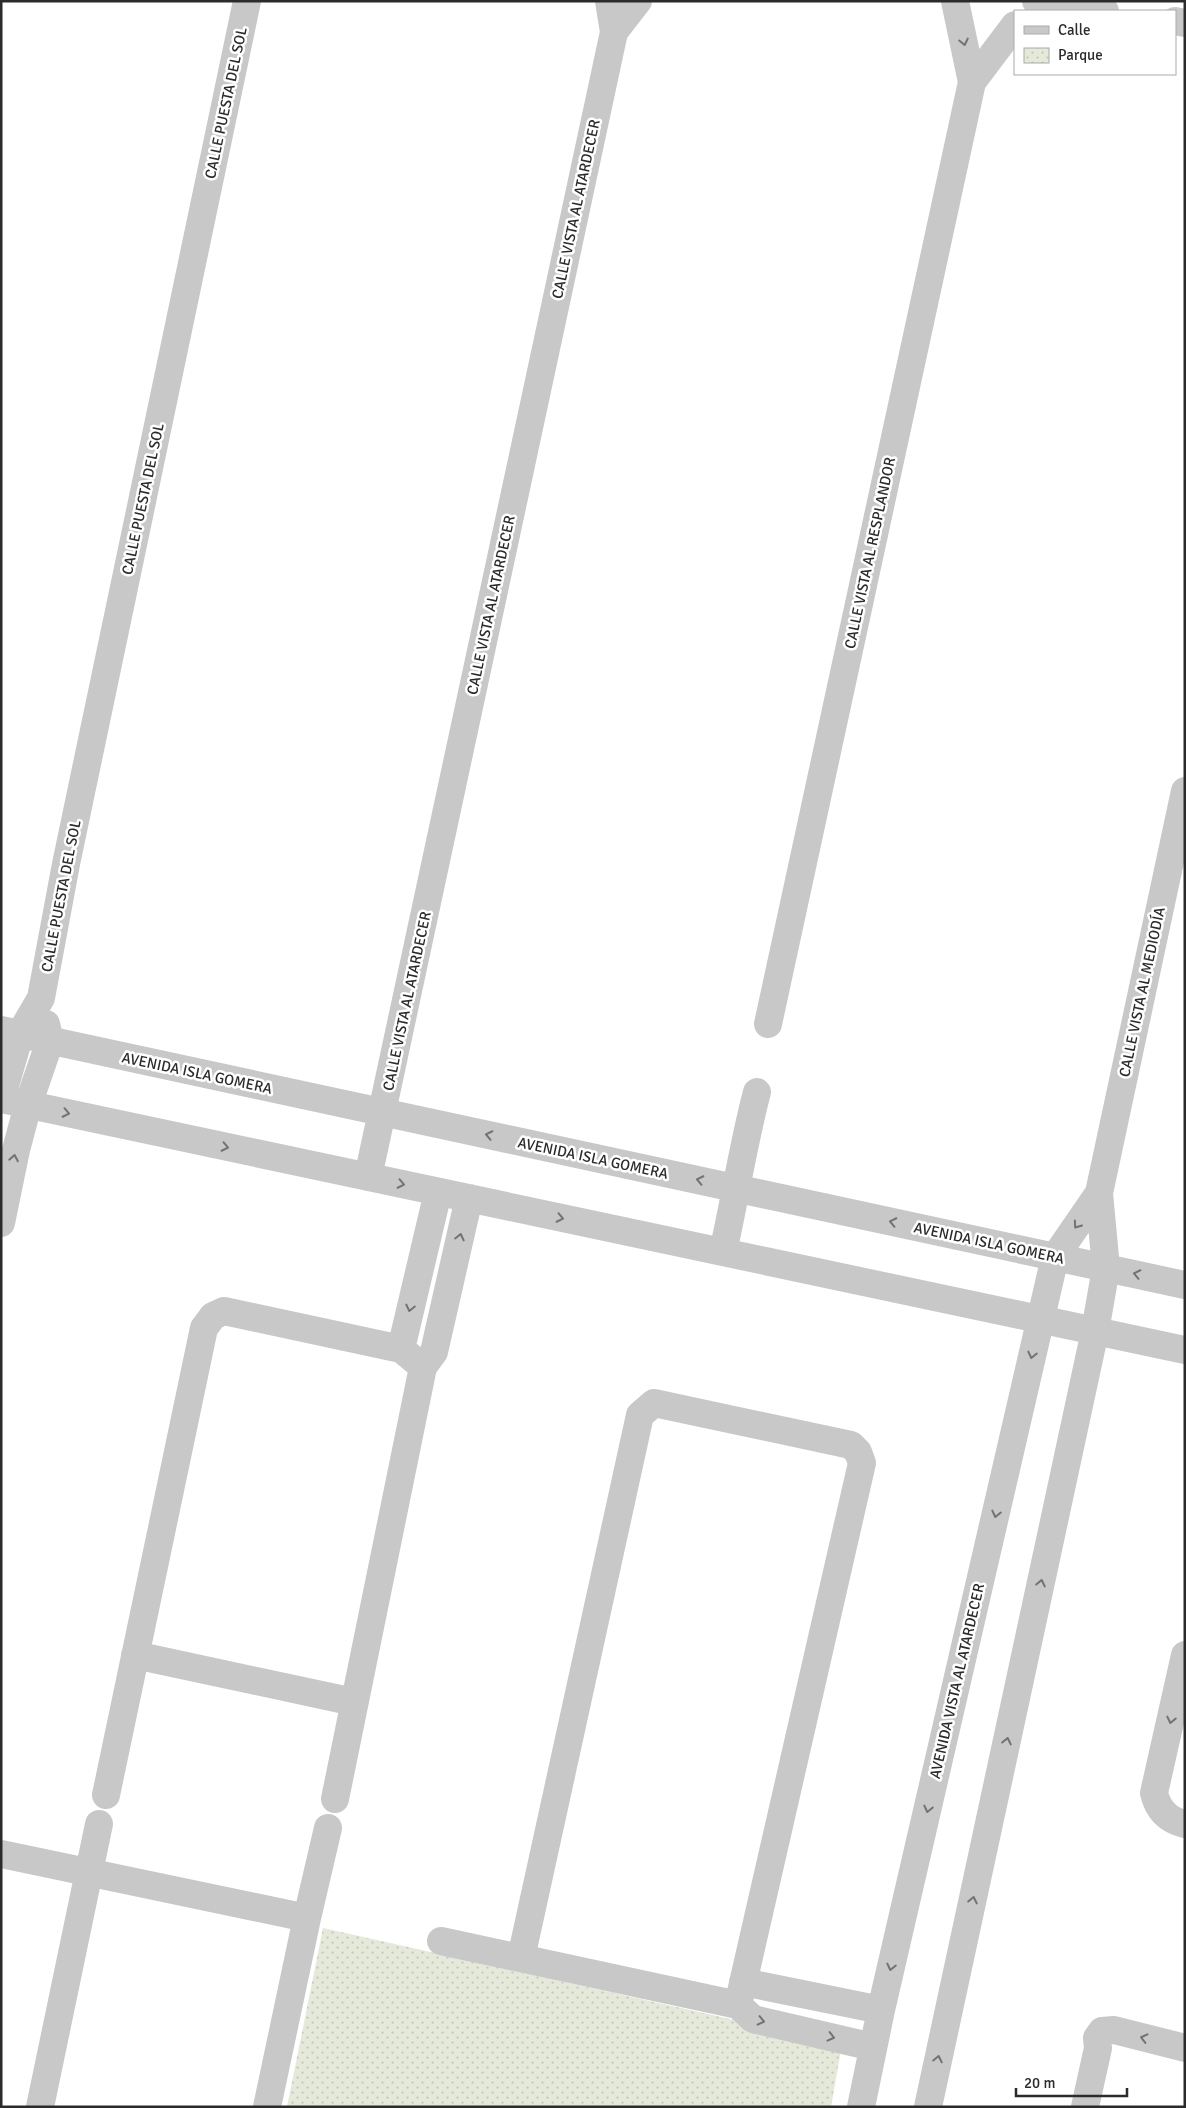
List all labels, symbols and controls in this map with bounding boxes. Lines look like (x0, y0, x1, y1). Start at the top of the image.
legend (1014, 10, 1176, 75)
text: Calle (1058, 21, 1091, 39)
street label: CALLE PUESTA DEL SOL (201, 25, 251, 180)
one-way arrow (958, 37, 968, 46)
text: Parque (1058, 46, 1103, 64)
street label: CALLE VISTA AL ATARDECER (548, 118, 604, 300)
street label: CALLE PUESTA DEL SOL (118, 421, 168, 576)
street label: CALLE VISTA AL RESPLANDOR (841, 456, 899, 650)
street label: CALLE VISTA AL ATARDECER (463, 514, 519, 696)
street label: CALLE PUESTA DEL SOL (37, 818, 85, 973)
street label: CALLE VISTA AL MEDIODÍA (1114, 905, 1169, 1079)
street label: CALLE VISTA AL ATARDECER (379, 910, 435, 1092)
street label: AVENIDA ISLA GOMERA (120, 1048, 274, 1098)
one-way arrow (62, 1107, 70, 1118)
one-way arrow (485, 1131, 494, 1141)
street label: AVENIDA ISLA GOMERA (516, 1133, 670, 1183)
one-way arrow (221, 1141, 229, 1152)
one-way arrow (9, 1154, 19, 1162)
one-way arrow (695, 1175, 704, 1186)
one-way arrow (397, 1178, 406, 1189)
one-way arrow (556, 1212, 565, 1222)
one-way arrow (888, 1217, 897, 1228)
street label: AVENIDA ISLA GOMERA (912, 1218, 1066, 1268)
one-way arrow (1074, 1219, 1083, 1229)
one-way arrow (454, 1232, 465, 1241)
one-way arrow (1133, 1269, 1142, 1280)
one-way arrow (405, 1304, 416, 1313)
one-way arrow (1027, 1351, 1038, 1360)
one-way arrow (991, 1509, 1002, 1518)
one-way arrow (1035, 1578, 1046, 1587)
street label: AVENIDA VISTA AL ATARDECER (926, 1582, 988, 1780)
one-way arrow (1166, 1715, 1176, 1724)
one-way arrow (1001, 1737, 1012, 1746)
one-way arrow (923, 1804, 934, 1813)
one-way arrow (967, 1896, 977, 1905)
one-way arrow (886, 1962, 897, 1971)
one-way arrow (757, 2015, 765, 2026)
one-way arrow (827, 2031, 836, 2042)
one-way arrow (1139, 2033, 1148, 2044)
one-way arrow (932, 2055, 943, 2064)
scale bar (1016, 2066, 1127, 2098)
text: 20 m (1024, 2074, 1055, 2092)

